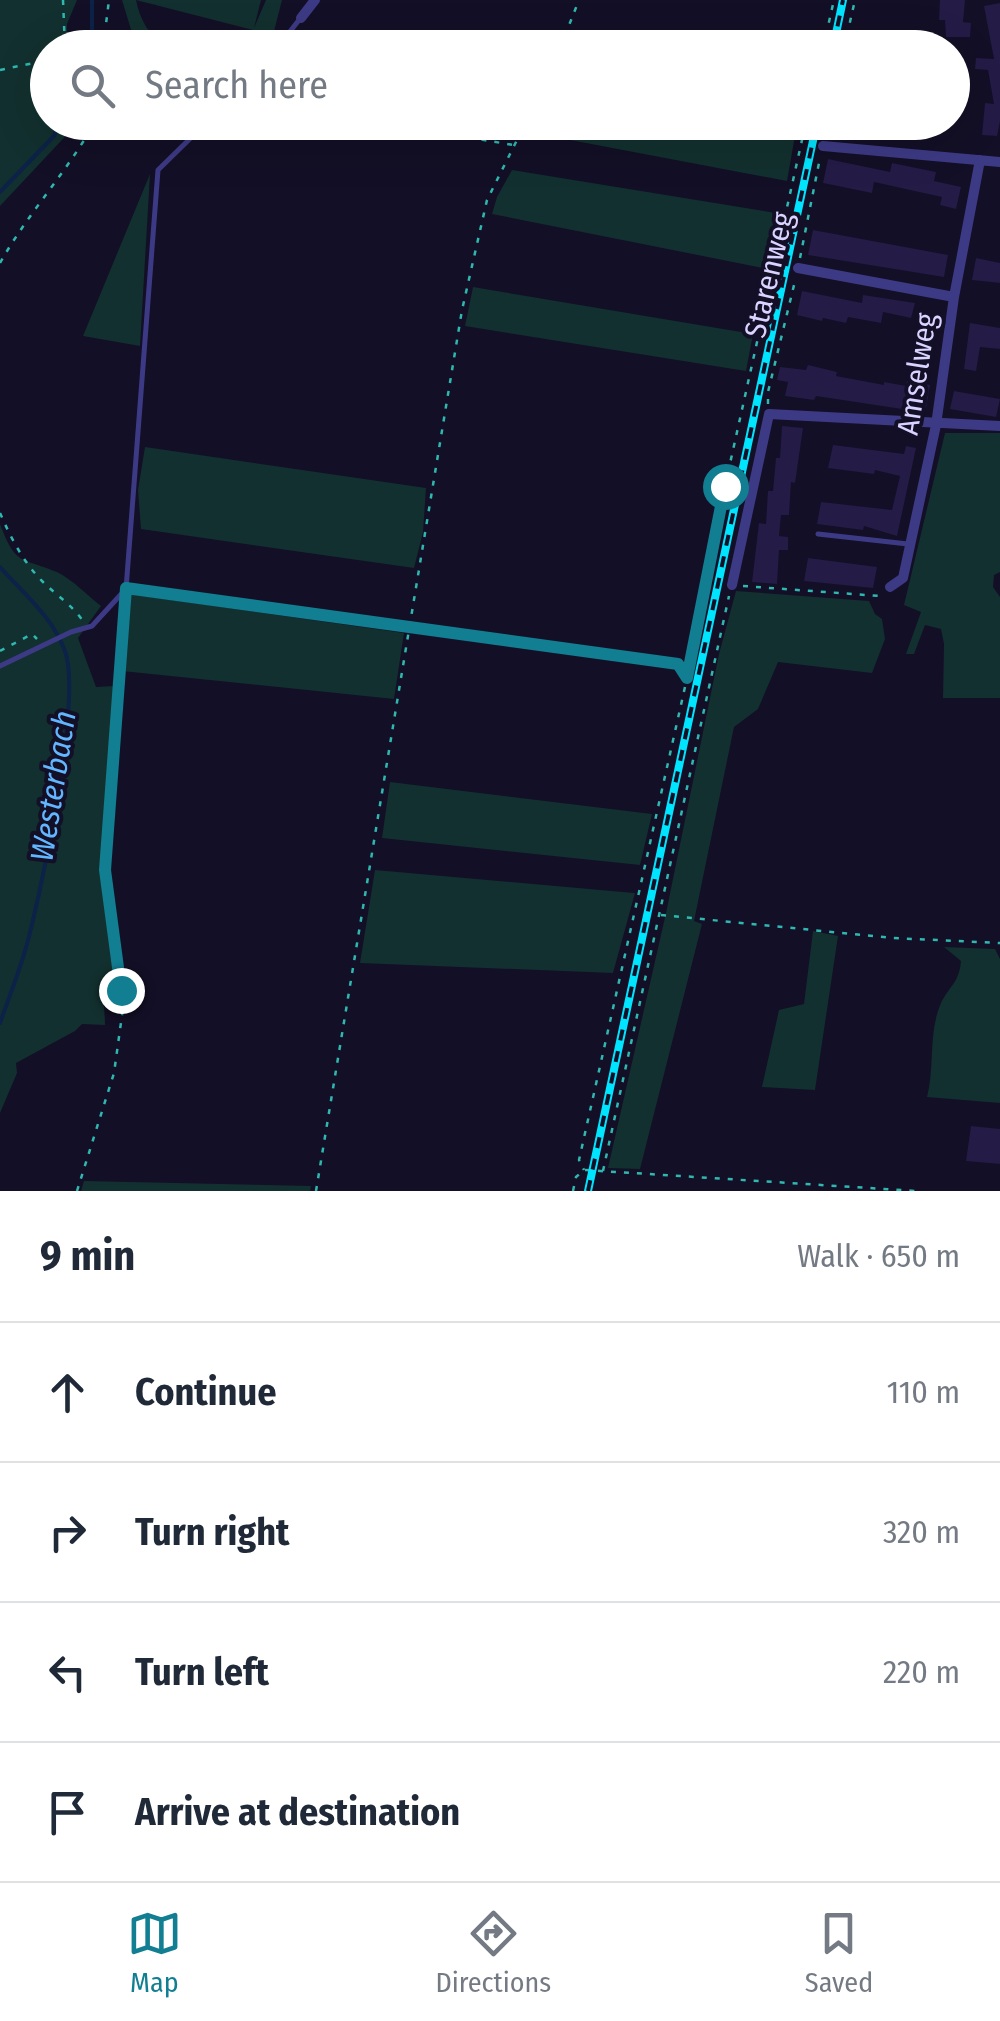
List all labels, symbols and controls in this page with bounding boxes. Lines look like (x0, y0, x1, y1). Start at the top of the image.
search box (30, 30, 970, 140)
icon: search (65, 58, 120, 113)
text: Search here (145, 62, 328, 108)
street label: Starenweg (737, 208, 801, 341)
street label: Amselweg (890, 310, 945, 438)
route start (703, 464, 749, 510)
water label: Westerbach (22, 708, 84, 864)
route end (99, 968, 145, 1014)
text: 9 min (40, 1231, 135, 1281)
text: Walk · 650 m (797, 1237, 960, 1275)
icon: ahead (40, 1365, 95, 1420)
text: Continue (135, 1369, 276, 1415)
text: 110 m (887, 1373, 960, 1411)
icon: right (40, 1505, 95, 1560)
text: Turn right (135, 1509, 289, 1555)
text: 320 m (883, 1513, 960, 1551)
icon: left (40, 1645, 95, 1700)
text: Turn left (135, 1649, 269, 1695)
text: 220 m (883, 1653, 960, 1691)
icon: arrive (40, 1785, 95, 1840)
text: Arrive at destination (135, 1789, 460, 1835)
tab: Map (127, 1906, 182, 1999)
tab: Directions (435, 1906, 551, 1999)
tab: Saved (805, 1906, 873, 1999)

